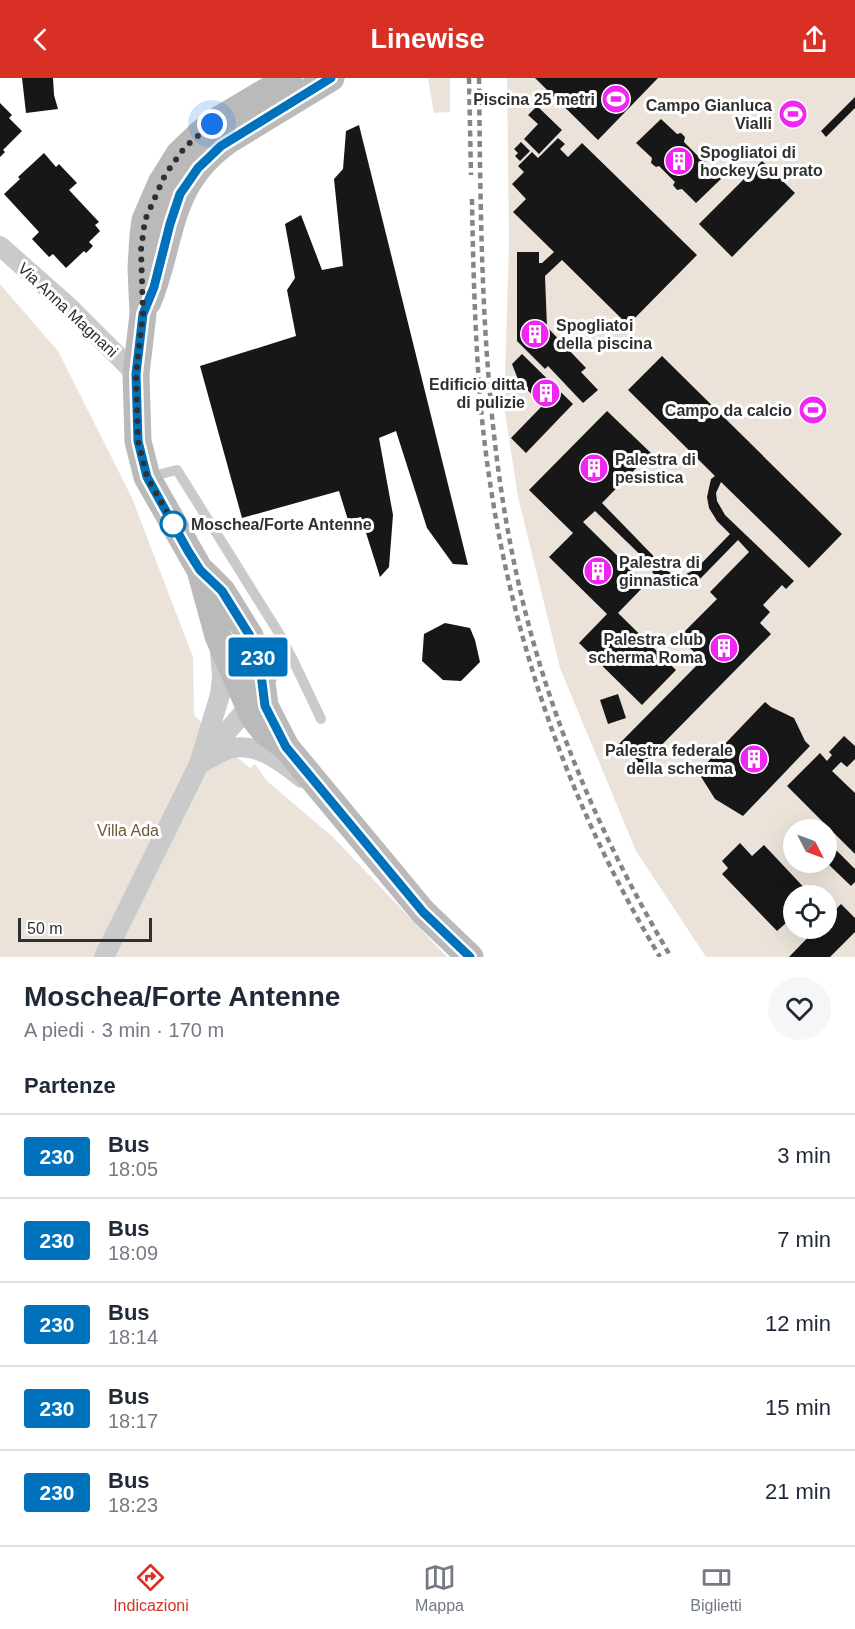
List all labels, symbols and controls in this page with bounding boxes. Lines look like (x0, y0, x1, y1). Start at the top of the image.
icon: back (24, 23, 57, 56)
icon: share (798, 23, 831, 56)
text: Linewise (370, 24, 485, 54)
sports icon: Piscina 25 metri (600, 83, 632, 115)
place label: Piscina 25 metri (473, 91, 595, 108)
place label: Campo Gianluca Vialli (646, 97, 772, 132)
sports icon: Campo Gianluca Vialli (777, 98, 809, 130)
your location (197, 109, 227, 139)
place label: Spogliatoi di hockey su prato (700, 144, 823, 179)
building icon: Spogliatoi di hockey su prato (663, 145, 695, 177)
street label: Via Anna Magnani (15, 260, 121, 360)
place label: Spogliatoi della piscina (556, 317, 652, 352)
building icon: Spogliatoi della piscina (519, 318, 551, 350)
place label: Edificio ditta di pulizie (429, 376, 525, 411)
building icon: Edificio ditta di pulizie (530, 377, 562, 409)
sports icon: Campo da calcio (797, 394, 829, 426)
place label: Campo da calcio (665, 402, 792, 419)
place label: Palestra di pesistica (615, 451, 696, 486)
building icon: Palestra di pesistica (578, 452, 610, 484)
marker: Moschea/Forte Antenne (160, 511, 186, 537)
place label: Moschea/Forte Antenne (191, 516, 372, 533)
place label: Palestra di ginnastica (619, 554, 700, 589)
building icon: Palestra di ginnastica (582, 555, 614, 587)
place label: Palestra club scherma Roma (588, 631, 703, 666)
building icon: Palestra club scherma Roma (708, 632, 740, 664)
line badge: 230 (224, 638, 292, 676)
text: 230 (240, 646, 276, 669)
place label: Palestra federale della scherma (605, 742, 733, 777)
building icon: Palestra federale della scherma (738, 743, 770, 775)
north arrow (783, 819, 837, 873)
map controls (783, 819, 837, 939)
park label: Villa Ada (97, 822, 159, 839)
button: locate (783, 885, 837, 939)
scale bar (18, 915, 152, 942)
text: 50 m (27, 920, 63, 937)
button: heart (768, 977, 831, 1040)
text: Moschea/Forte Antenne (24, 981, 340, 1012)
text: A piedi · 3 min · 170 m (24, 1019, 224, 1041)
text: Partenze (24, 1073, 116, 1098)
text: Bus (108, 1132, 150, 1157)
text: 3 min (777, 1143, 831, 1168)
text: 230 (39, 1145, 75, 1168)
text: 18:05 (108, 1158, 158, 1180)
text: Bus (108, 1216, 150, 1241)
text: 7 min (777, 1227, 831, 1252)
text: 230 (39, 1229, 75, 1252)
text: 18:09 (108, 1242, 158, 1264)
text: Bus (108, 1300, 150, 1325)
text: 12 min (765, 1311, 831, 1336)
text: 230 (39, 1313, 75, 1336)
text: 18:14 (108, 1326, 158, 1348)
text: Bus (108, 1384, 150, 1409)
text: 15 min (765, 1395, 831, 1420)
text: 230 (39, 1397, 75, 1420)
text: 18:17 (108, 1410, 158, 1432)
text: Bus (108, 1468, 150, 1493)
text: 21 min (765, 1479, 831, 1504)
text: 230 (39, 1481, 75, 1504)
text: 18:23 (108, 1494, 158, 1516)
tab: Indicazioni (113, 1561, 189, 1615)
tab: Mappa (415, 1561, 464, 1615)
tab: Biglietti (690, 1561, 742, 1615)

